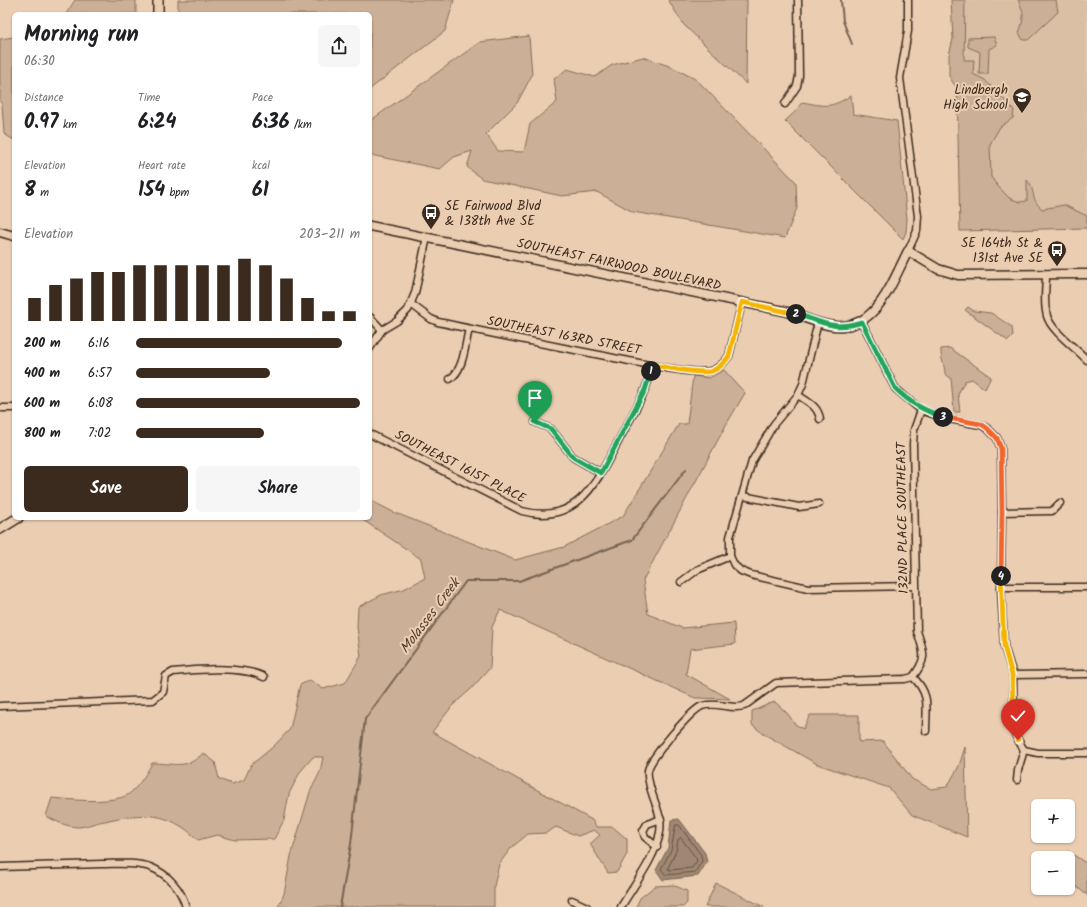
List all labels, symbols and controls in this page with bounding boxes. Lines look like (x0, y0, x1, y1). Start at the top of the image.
text: Morning run (24, 18, 139, 53)
button: share (318, 25, 360, 67)
text: 06:30 (24, 51, 55, 72)
place label: Lindbergh High School (943, 80, 1008, 116)
school or university icon: Lindbergh High School (1011, 86, 1033, 114)
text: Distance (24, 89, 64, 107)
text: Time (138, 89, 160, 107)
text: Pace (252, 89, 273, 107)
text: 0.97 (24, 107, 59, 139)
text: 6:24 (138, 107, 176, 139)
text: 6:36 (252, 107, 290, 139)
text: km (59, 116, 77, 134)
text: /km (290, 116, 312, 134)
text: Elevation (24, 157, 66, 175)
text: Heart rate (138, 157, 186, 175)
text: kcal (252, 157, 270, 175)
text: 8 (24, 175, 36, 207)
text: 154 (138, 175, 165, 207)
text: 61 (252, 175, 269, 207)
text: m (36, 184, 49, 202)
text: bpm (165, 184, 189, 202)
place label: SE Fairwood Blvd & 138th Ave SE (445, 196, 541, 232)
bus stop icon: SE Fairwood Blvd & 138th Ave SE (420, 202, 442, 230)
text: Elevation (24, 224, 73, 245)
text: 203–211 m (299, 224, 360, 245)
street label: SOUTHEAST FAIRWOOD BOULEVARD (515, 233, 723, 297)
place label: SE 164th St & 131st Ave SE (961, 233, 1043, 269)
bus stop icon: SE 164th St & 131st Ave SE (1046, 239, 1068, 267)
pin: 2 (786, 304, 806, 324)
text: 2 (793, 305, 799, 323)
street label: SOUTHEAST 163RD STREET (485, 311, 644, 361)
text: 200 m (24, 333, 61, 354)
text: 6:16 (88, 333, 110, 354)
pin: 1 (641, 361, 661, 381)
text: 1 (649, 362, 653, 380)
text: 400 m (24, 363, 60, 384)
text: 6:57 (88, 363, 111, 384)
pin (518, 381, 552, 422)
icon: arrive (524, 387, 546, 409)
text: 600 m (24, 393, 60, 414)
text: 6:08 (88, 393, 113, 414)
pin: 3 (933, 407, 953, 427)
text: 3 (940, 408, 946, 426)
text: 800 m (24, 423, 61, 444)
text: 7:02 (88, 423, 111, 444)
street label: SOUTHEAST 161ST PLACE (391, 425, 530, 509)
street label: 132ND PLACE SOUTHEAST (891, 441, 915, 594)
button: Save (24, 466, 188, 512)
button: Share (196, 466, 360, 512)
pin: 4 (991, 566, 1011, 586)
text: 4 (998, 567, 1004, 585)
water label: Molasses Creek (394, 572, 467, 658)
pin (1001, 699, 1035, 740)
icon: check (1007, 705, 1029, 727)
map controls (1031, 799, 1075, 895)
button: + (1031, 799, 1075, 843)
button: − (1031, 851, 1075, 895)

